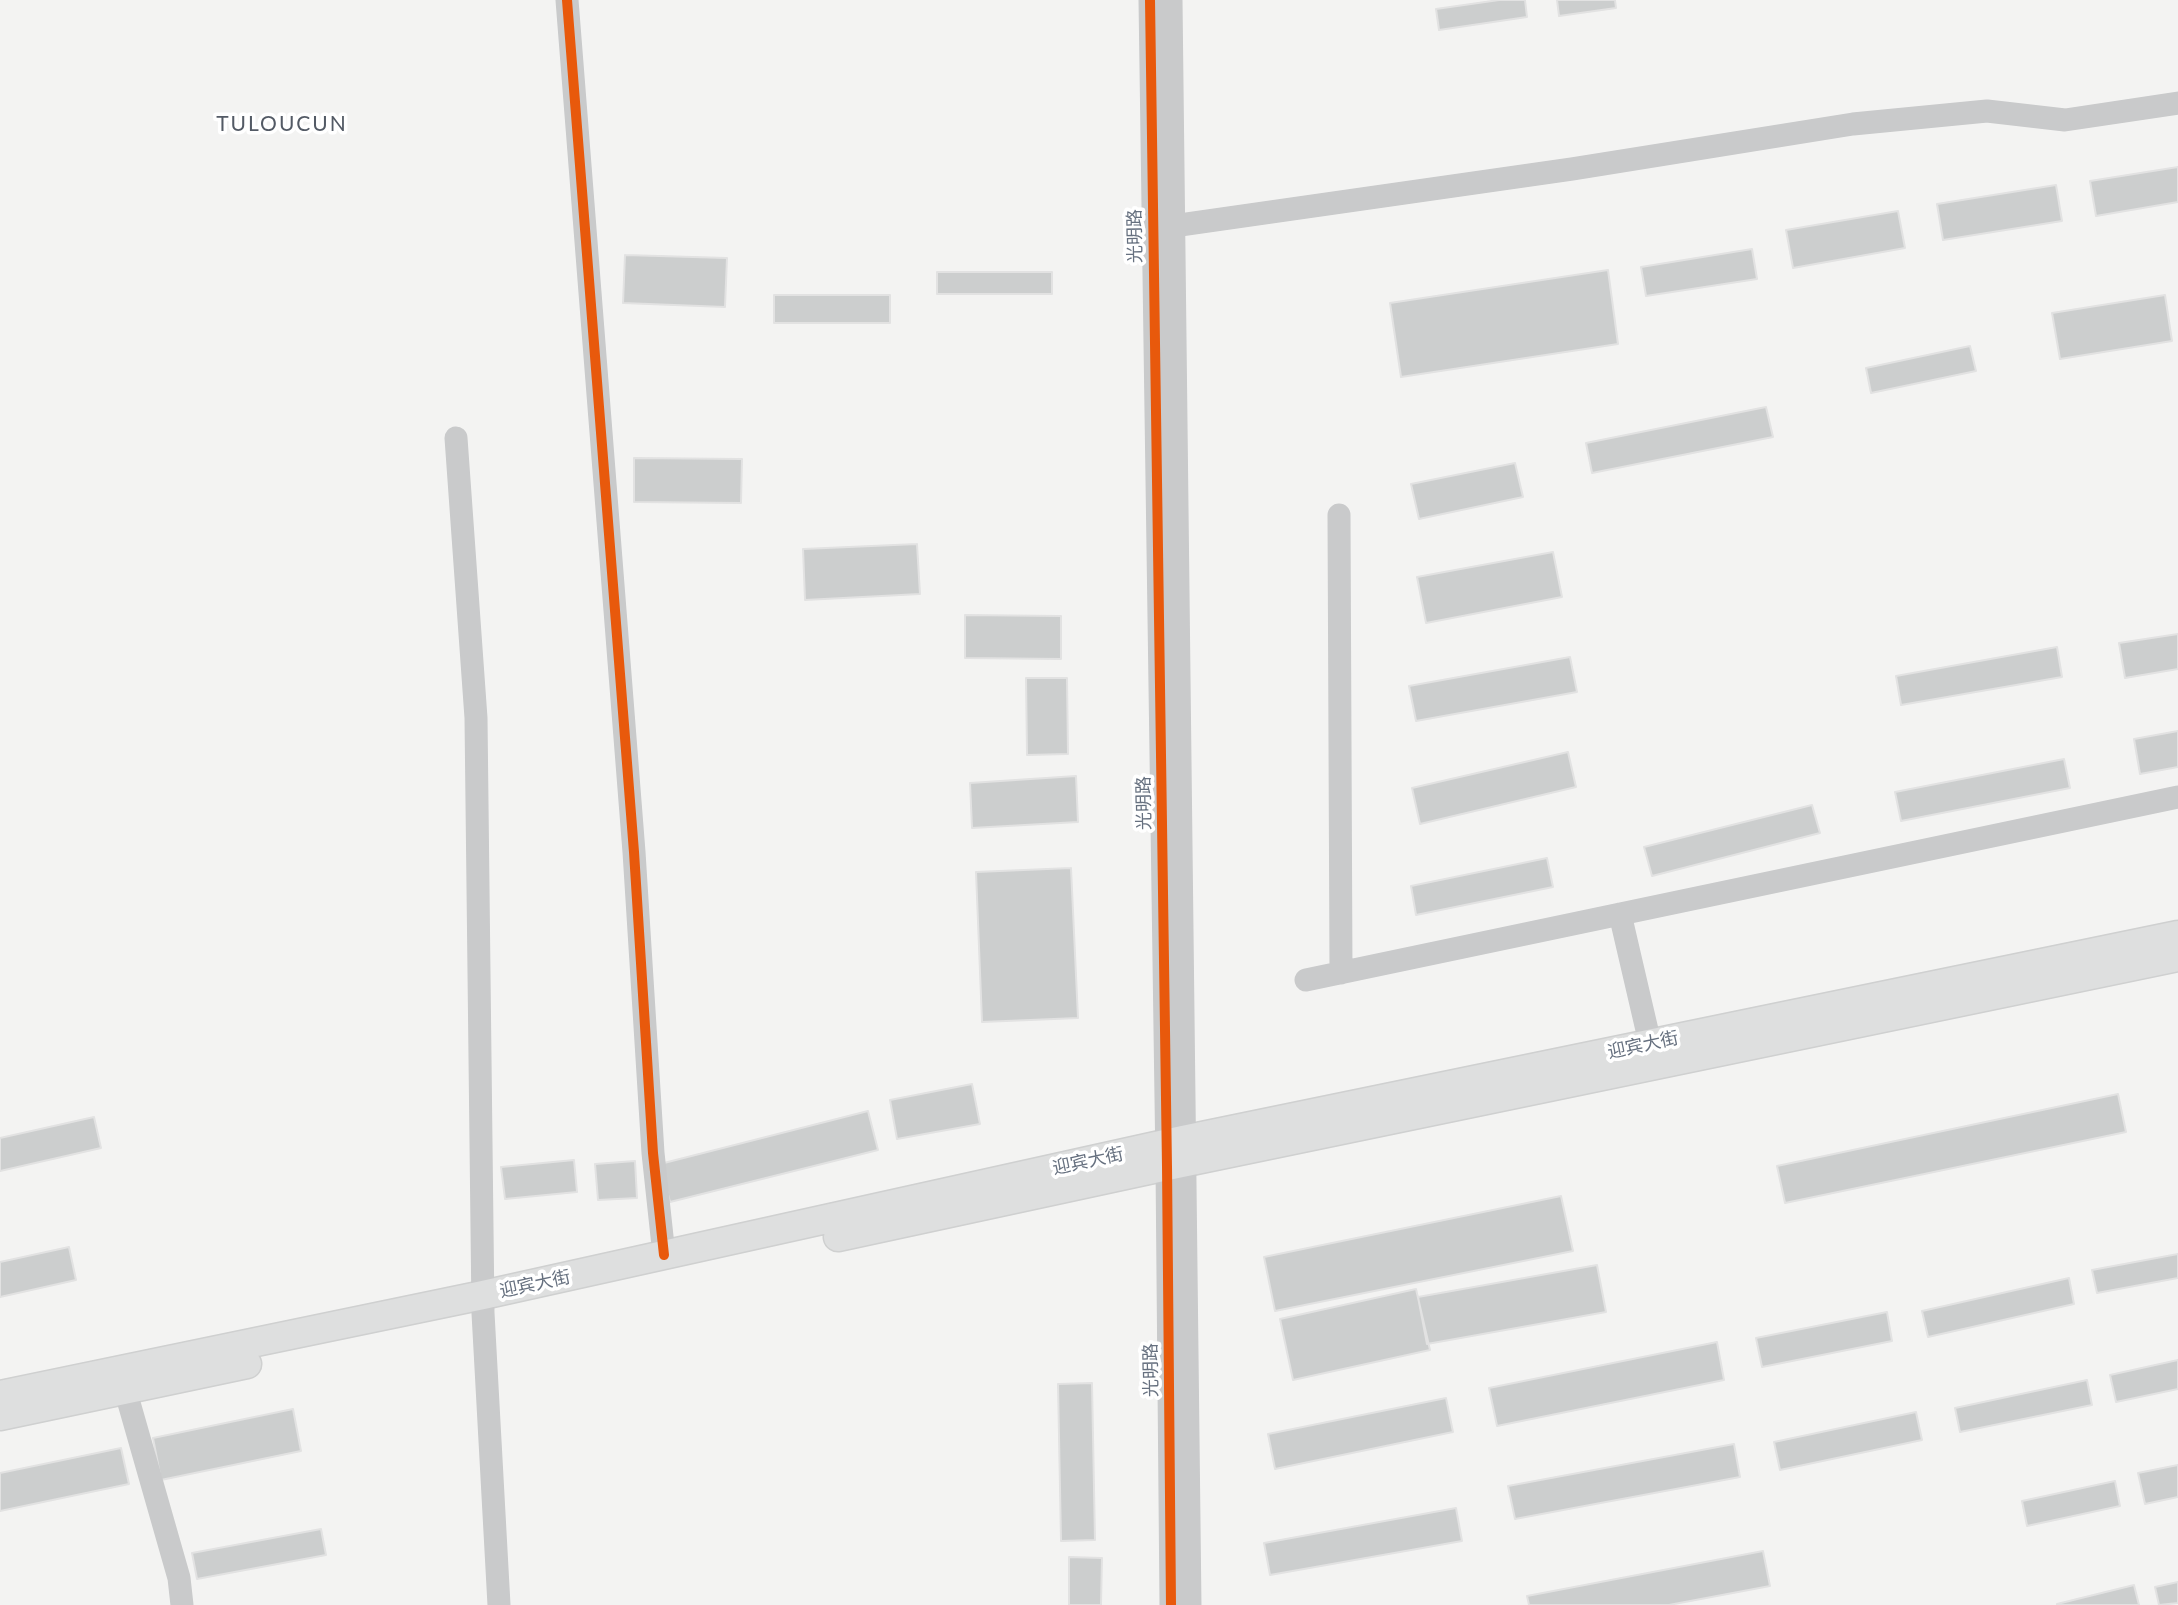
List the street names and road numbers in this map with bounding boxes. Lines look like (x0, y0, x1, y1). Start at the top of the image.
street label: 光明路 (1124, 209, 1146, 263)
street label: 光明路 (1133, 776, 1155, 830)
street label: 迎宾大街 (1606, 1027, 1680, 1063)
street label: 迎宾大街 (1051, 1143, 1125, 1179)
street label: 迎宾大街 (498, 1266, 572, 1302)
street label: 光明路 (1140, 1343, 1162, 1397)

